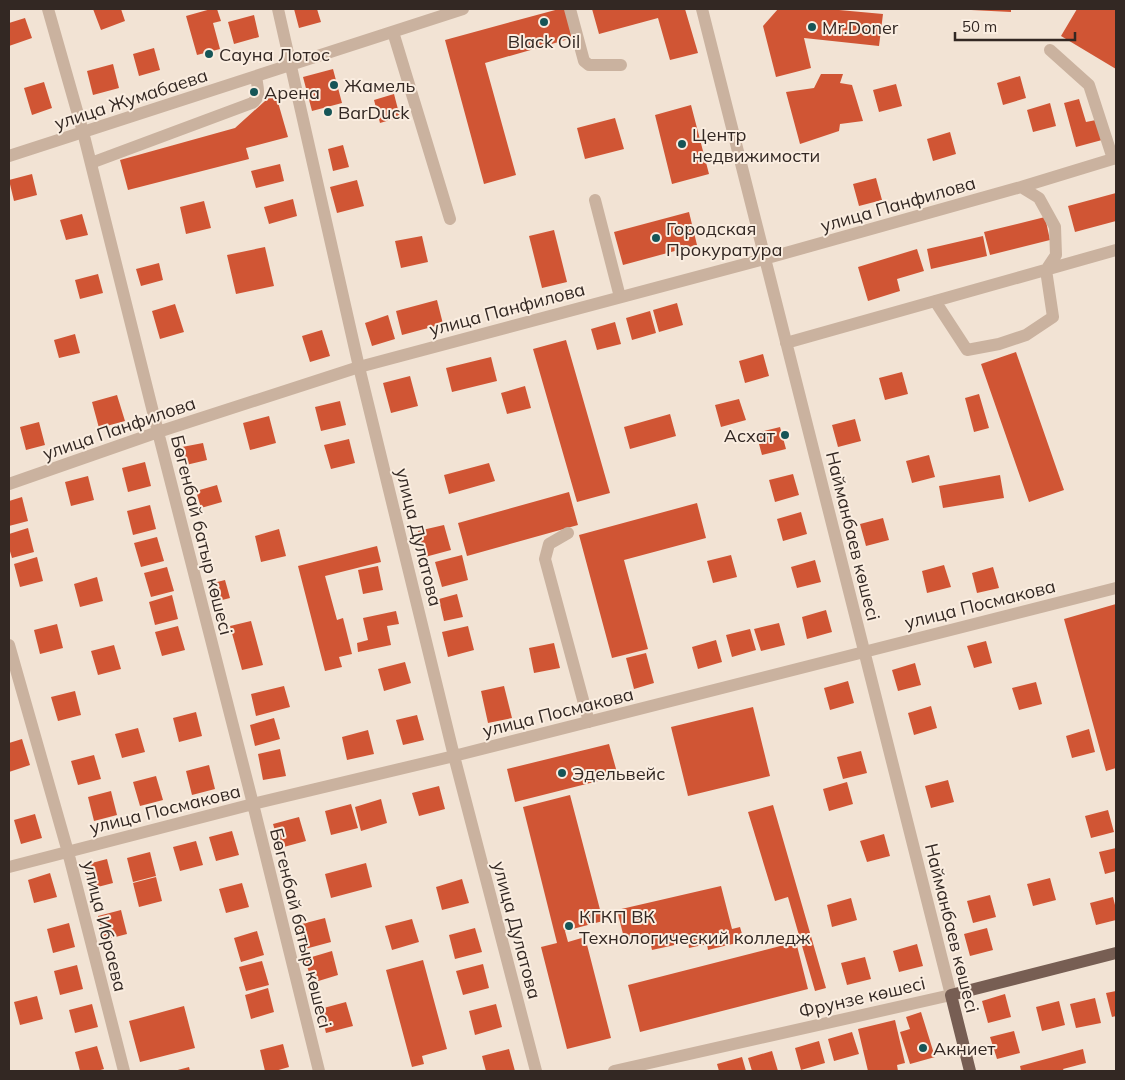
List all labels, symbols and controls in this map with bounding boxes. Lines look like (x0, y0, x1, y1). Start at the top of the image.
scale bar (955, 10, 1075, 42)
marker: Black Oil (538, 16, 550, 28)
place label: Mr.Doner (822, 16, 899, 39)
text: 50 m (962, 17, 997, 36)
marker: Mr.Doner (806, 21, 818, 33)
place label: Black Oil (508, 30, 580, 53)
place label: Сауна Лотос (219, 43, 330, 66)
marker: Сауна Лотос (203, 48, 215, 60)
street label: улица Жумабаева (51, 63, 211, 135)
place label: Жамель (344, 74, 416, 97)
marker: Жамель (328, 79, 340, 91)
place label: Арена (264, 81, 320, 104)
marker: Арена (248, 86, 260, 98)
place label: BarDuck (338, 101, 410, 124)
marker: BarDuck (322, 106, 334, 118)
place label: Центр недвижимости (692, 123, 820, 167)
marker: Центр недвижимости (676, 138, 688, 150)
street label: улица Панфилова (818, 171, 978, 237)
place label: Городская Прокуратура (666, 217, 783, 261)
marker: Городская Прокуратура (650, 232, 662, 244)
street label: улица Панфилова (427, 277, 587, 341)
street label: улица Панфилова (40, 391, 198, 465)
place label: Асхат (724, 424, 776, 447)
marker: Асхат (779, 429, 791, 441)
street label: Бөгенбай батыр көшесі (166, 433, 238, 637)
street label: Найманбаев көшесі (821, 449, 885, 623)
street label: улица Дулатова (391, 466, 447, 608)
street label: улица Посмакова (902, 574, 1058, 634)
street label: улица Посмакова (480, 682, 636, 742)
place label: Эдельвейс (572, 762, 665, 785)
marker: Эдельвейс (556, 767, 568, 779)
street label: улица Посмакова (87, 779, 243, 839)
street label: Бөгенбай батыр көшесі (265, 826, 337, 1030)
street label: Найманбаев көшесі (920, 841, 984, 1015)
street label: улица Ибраева (78, 858, 132, 994)
street label: улица Дулатова (488, 859, 546, 1001)
place label: КГКП ВК Технологический колледж (579, 905, 811, 949)
marker: КГКП ВК Технологический колледж (563, 920, 575, 932)
street label: Фрунзе көшесі (796, 971, 928, 1023)
place label: Акниет (933, 1037, 996, 1060)
marker: Акниет (917, 1042, 929, 1054)

